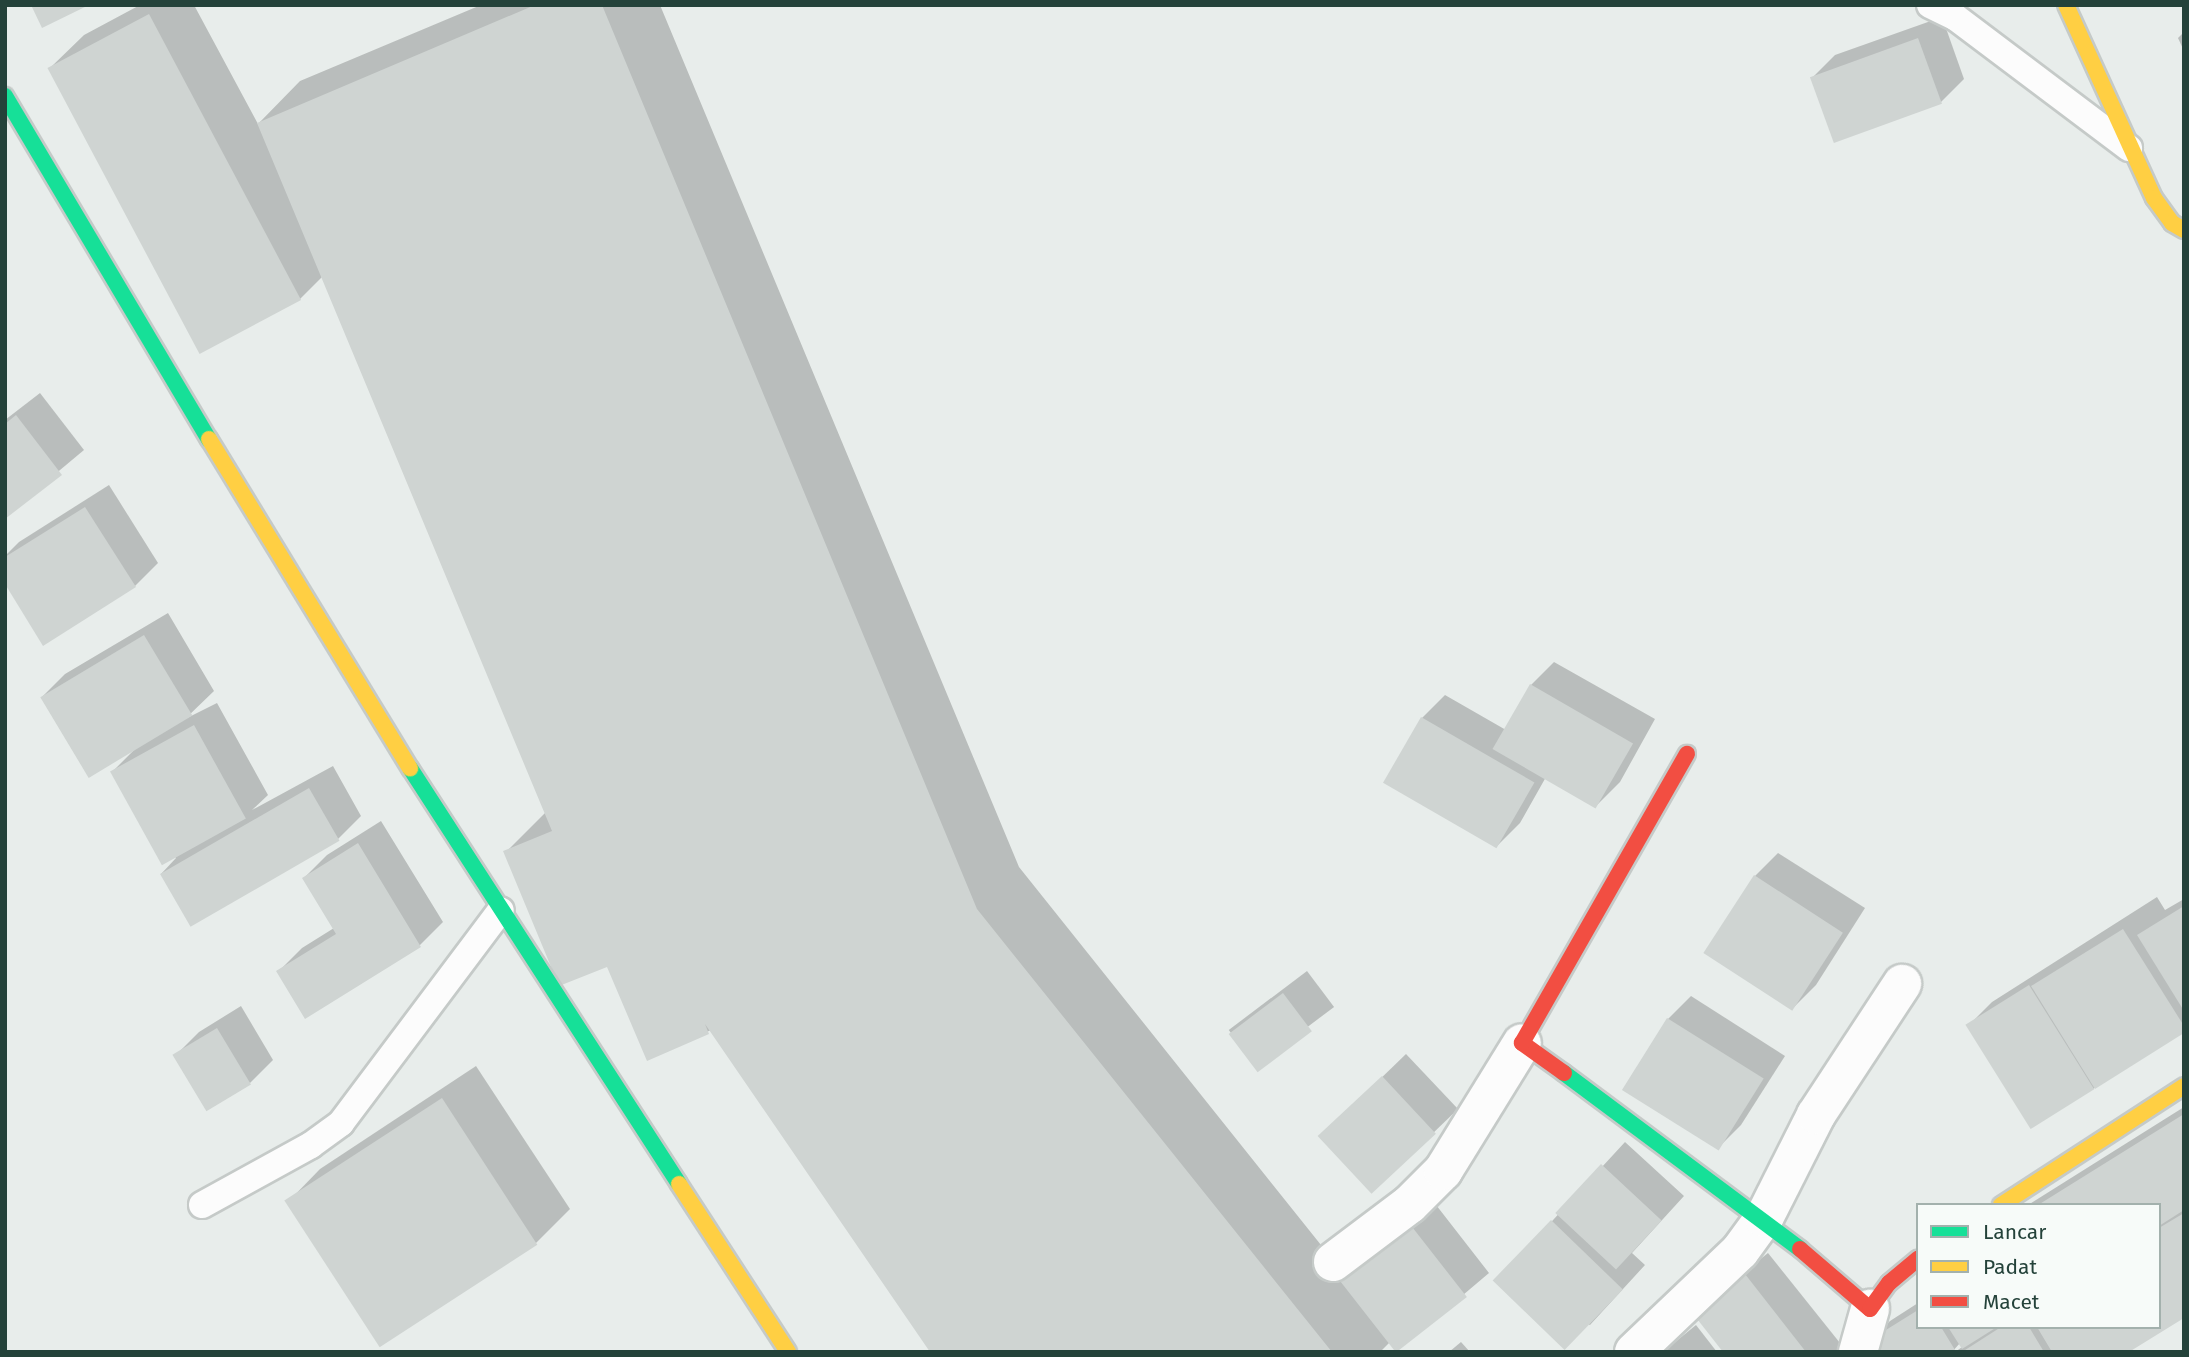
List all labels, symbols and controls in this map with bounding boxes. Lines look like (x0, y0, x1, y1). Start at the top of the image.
legend (1916, 1203, 2161, 1329)
text: Lancar (1983, 1219, 2046, 1245)
text: Padat (1983, 1254, 2037, 1280)
text: Macet (1983, 1289, 2039, 1315)

